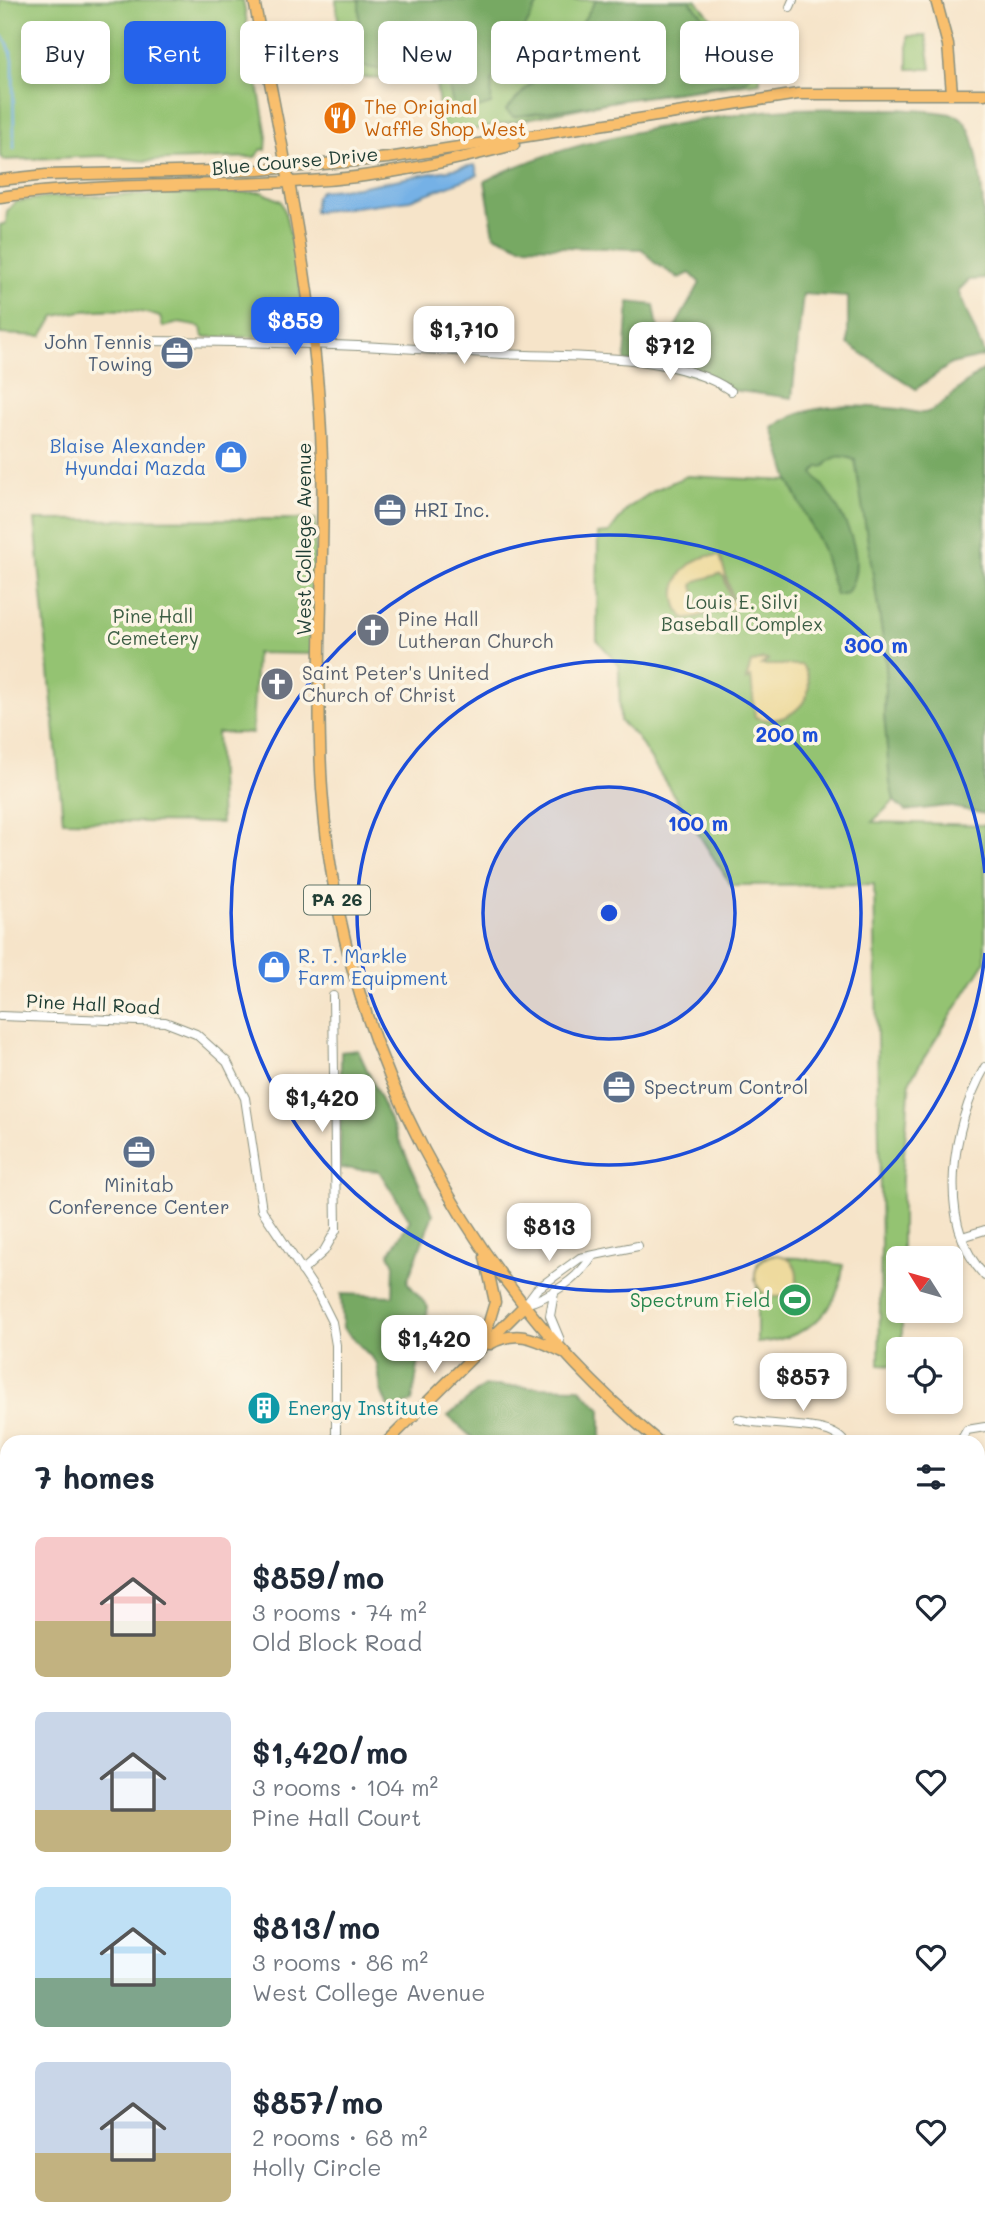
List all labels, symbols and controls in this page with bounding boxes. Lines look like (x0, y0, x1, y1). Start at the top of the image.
chip: Buy (21, 21, 110, 84)
chip: Rent (124, 21, 226, 84)
chip: Filters (240, 21, 364, 84)
chip: New (378, 21, 477, 84)
chip: Apartment (491, 21, 666, 84)
chip: House (680, 21, 799, 84)
place label: The Original Waffle Shop West (364, 94, 526, 141)
restaurant icon: The Original Waffle Shop West (321, 99, 359, 137)
street label: Blue Course Drive (211, 141, 379, 180)
pin: $859 (254, 298, 336, 357)
text: $859 (267, 305, 323, 335)
pin: $1,710 (407, 306, 521, 366)
text: $1,710 (429, 314, 499, 344)
pin: $712 (629, 322, 711, 382)
place label: John Tennis Towing (45, 329, 152, 376)
text: $712 (645, 330, 695, 360)
office icon: John Tennis Towing (158, 334, 196, 372)
place label: Blaise Alexander Hyundai Mazda (50, 433, 206, 480)
shop icon: Blaise Alexander Hyundai Mazda (212, 438, 250, 476)
street label: West College Avenue (291, 443, 316, 635)
office icon: HRI Inc. (371, 491, 409, 529)
place label: HRI Inc. (414, 497, 490, 522)
park label: Louis E. Silvi Baseball Complex (661, 589, 823, 636)
park label: Pine Hall Cemetery (107, 603, 199, 650)
place label: Pine Hall Lutheran Church (398, 606, 553, 653)
church icon: Pine Hall Lutheran Church (354, 611, 392, 649)
text: 300 m (844, 631, 908, 658)
place label: Saint Peter's United Church of Christ (302, 660, 489, 707)
church icon: Saint Peter's United Church of Christ (258, 665, 296, 703)
text: 200 m (756, 720, 818, 747)
text: 100 m (668, 809, 728, 836)
road number: PA 26 (304, 886, 370, 915)
centre of rings (597, 901, 621, 925)
place label: R. T. Markle Farm Equipment (298, 943, 448, 990)
shop icon: R. T. Markle Farm Equipment (255, 948, 293, 986)
street label: Pine Hall Road (25, 988, 161, 1019)
office icon: Spectrum Control (600, 1068, 638, 1106)
pin: $1,420 (265, 1074, 379, 1134)
place label: Spectrum Control (644, 1074, 808, 1099)
text: $1,420 (285, 1082, 359, 1112)
office icon: Minitab Conference Center (120, 1133, 158, 1171)
place label: Minitab Conference Center (49, 1172, 229, 1219)
pin: $813 (508, 1204, 590, 1263)
text: $813 (523, 1211, 575, 1241)
north arrow (886, 1246, 962, 1323)
map controls (886, 1246, 963, 1414)
sports icon: Spectrum Field (776, 1281, 814, 1319)
place label: Spectrum Field (630, 1287, 770, 1312)
pin: $1,420 (377, 1316, 491, 1375)
text: $1,420 (397, 1323, 471, 1353)
button: locate (886, 1337, 963, 1414)
pin: $857 (762, 1354, 844, 1413)
text: $857 (776, 1361, 830, 1391)
building icon: Energy Institute (245, 1389, 283, 1427)
place label: Energy Institute (288, 1395, 439, 1420)
text: 7 homes (35, 1457, 155, 1497)
icon: filters (912, 1458, 950, 1496)
text: $859/mo (252, 1557, 384, 1597)
icon: home (91, 1565, 175, 1649)
icon: heart (912, 1588, 950, 1626)
text: 3 rooms · 74 m² (252, 1597, 427, 1627)
text: Old Block Road (252, 1627, 422, 1657)
text: $1,420/mo (252, 1732, 408, 1772)
icon: home (91, 1740, 175, 1824)
icon: heart (912, 1763, 950, 1801)
text: 3 rooms · 104 m² (252, 1772, 438, 1802)
text: Pine Hall Court (252, 1802, 421, 1832)
text: $813/mo (252, 1907, 380, 1947)
icon: home (91, 1915, 175, 1999)
icon: heart (912, 1938, 950, 1976)
text: 3 rooms · 86 m² (252, 1947, 428, 1977)
text: West College Avenue (252, 1977, 485, 2007)
text: $857/mo (252, 2082, 383, 2122)
icon: home (91, 2090, 175, 2174)
icon: heart (912, 2113, 950, 2151)
text: 2 rooms · 68 m² (252, 2122, 427, 2152)
text: Holly Circle (252, 2152, 382, 2182)

